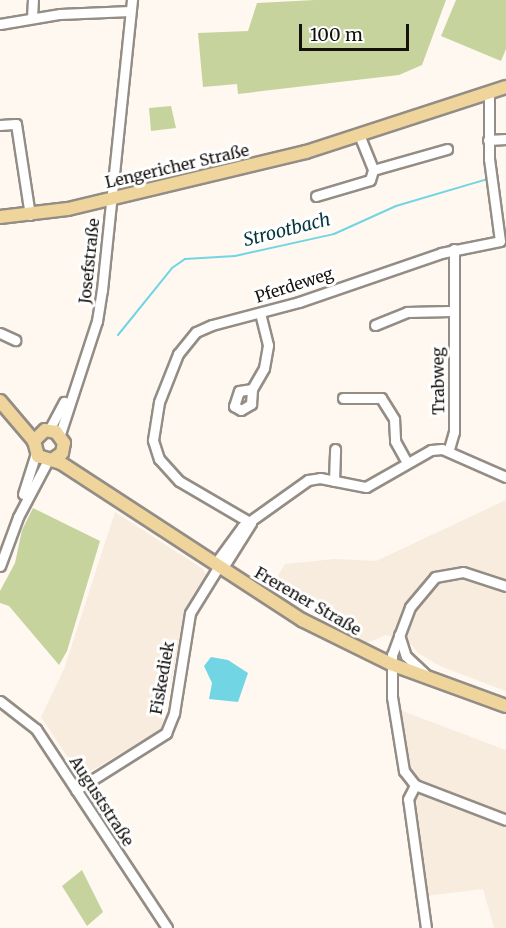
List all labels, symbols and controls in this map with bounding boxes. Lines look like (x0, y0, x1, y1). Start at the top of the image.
scale bar (302, 12, 412, 50)
text: 100 m (310, 23, 363, 46)
street label: Lengericher Straße (103, 140, 251, 192)
water label: Strootbach (241, 209, 333, 251)
street label: Josefstraße (75, 217, 103, 305)
street label: Pferdeweg (253, 263, 335, 307)
street label: Trabweg (428, 347, 448, 415)
street label: Frerener Straße (251, 563, 365, 639)
street label: Fiskediek (146, 640, 178, 716)
street label: Auguststraße (66, 752, 138, 850)

